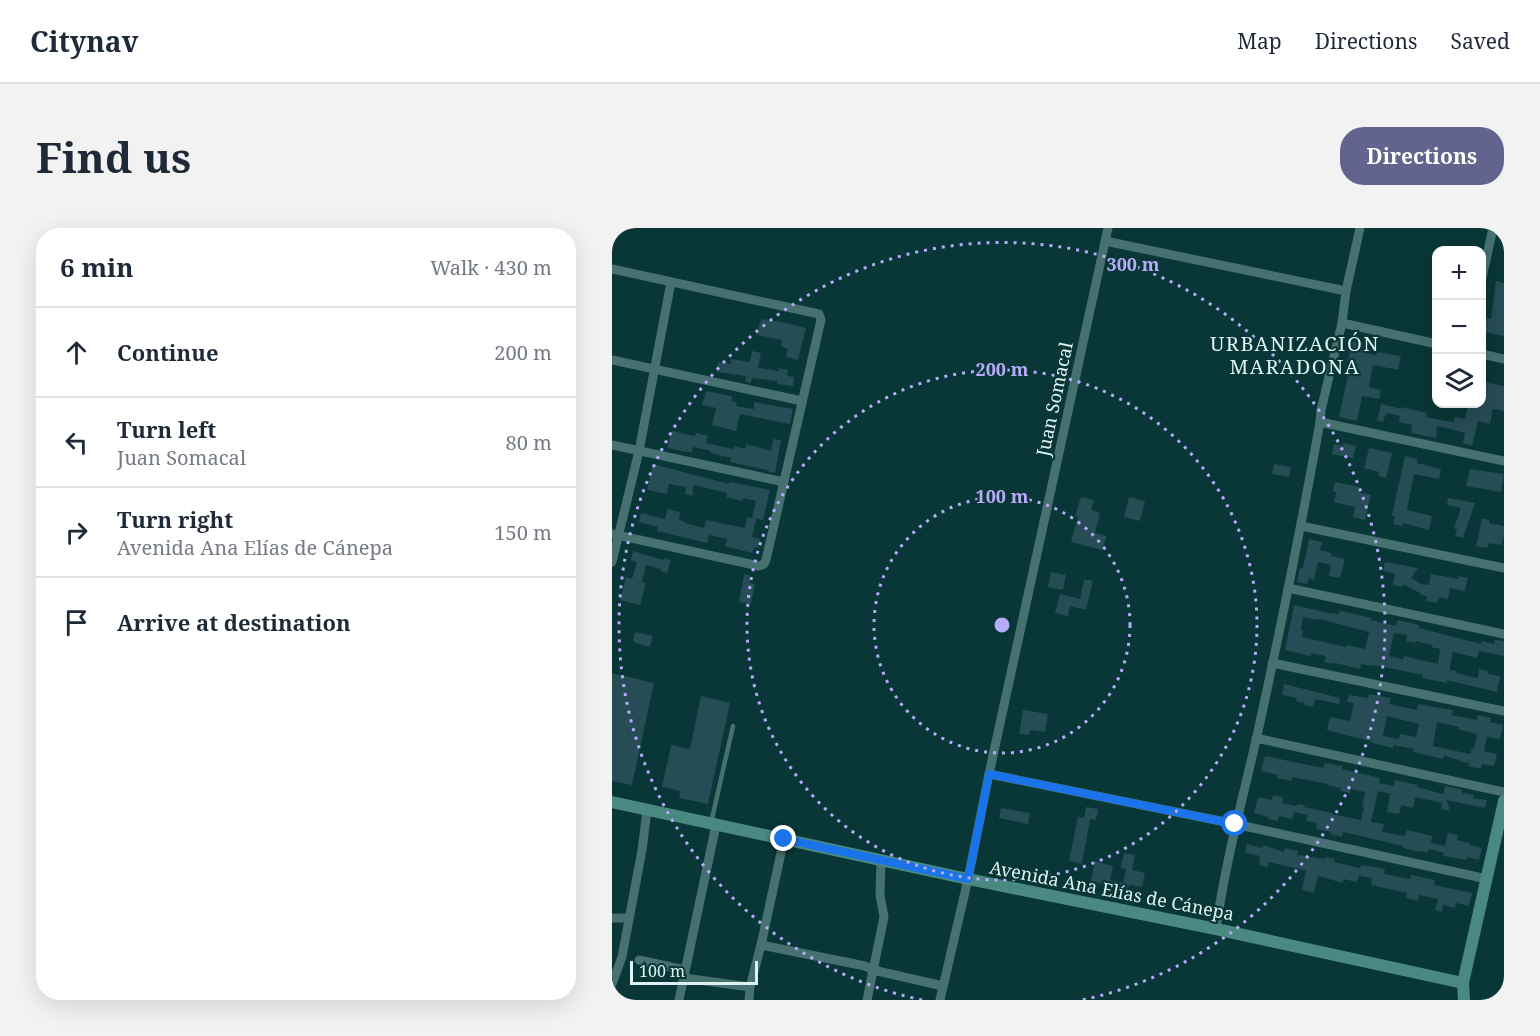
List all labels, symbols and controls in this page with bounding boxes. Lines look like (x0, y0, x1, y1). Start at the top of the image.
text: Citynav (30, 22, 139, 60)
text: Map (1237, 27, 1282, 55)
text: Directions (1315, 27, 1417, 55)
text: Saved (1450, 27, 1510, 55)
button: Directions (1340, 127, 1504, 185)
text: Find us (36, 128, 191, 185)
map controls (1432, 246, 1486, 408)
button: + (1432, 246, 1486, 300)
text: 6 min (60, 249, 134, 285)
text: 300 m (1107, 252, 1160, 276)
text: Walk · 430 m (430, 254, 552, 281)
button: − (1432, 300, 1486, 354)
district label: URBANIZACIÓN MARADONA (1210, 330, 1380, 380)
icon: ahead (60, 336, 93, 369)
text: Continue (117, 337, 219, 367)
text: 200 m (494, 339, 552, 366)
street label: Juan Somacal (1030, 339, 1078, 459)
button: layers (1432, 354, 1486, 408)
text: 200 m (976, 357, 1029, 381)
text: Turn left (117, 414, 216, 444)
icon: left (60, 426, 93, 459)
text: 80 m (506, 429, 552, 456)
text: Juan Somacal (117, 444, 246, 471)
text: 100 m (976, 484, 1029, 508)
text: Turn right (117, 504, 233, 534)
icon: right (60, 516, 93, 549)
text: 150 m (494, 519, 552, 546)
text: Avenida Ana Elías de Cánepa (117, 534, 393, 561)
icon: arrive (60, 606, 93, 639)
text: Arrive at destination (117, 607, 351, 637)
centre of rings (992, 615, 1012, 635)
route start (1221, 810, 1247, 836)
route end (770, 825, 796, 851)
street label: Avenida Ana Elías de Cánepa (988, 855, 1236, 925)
scale bar (630, 958, 758, 986)
text: 100 m (639, 960, 685, 982)

